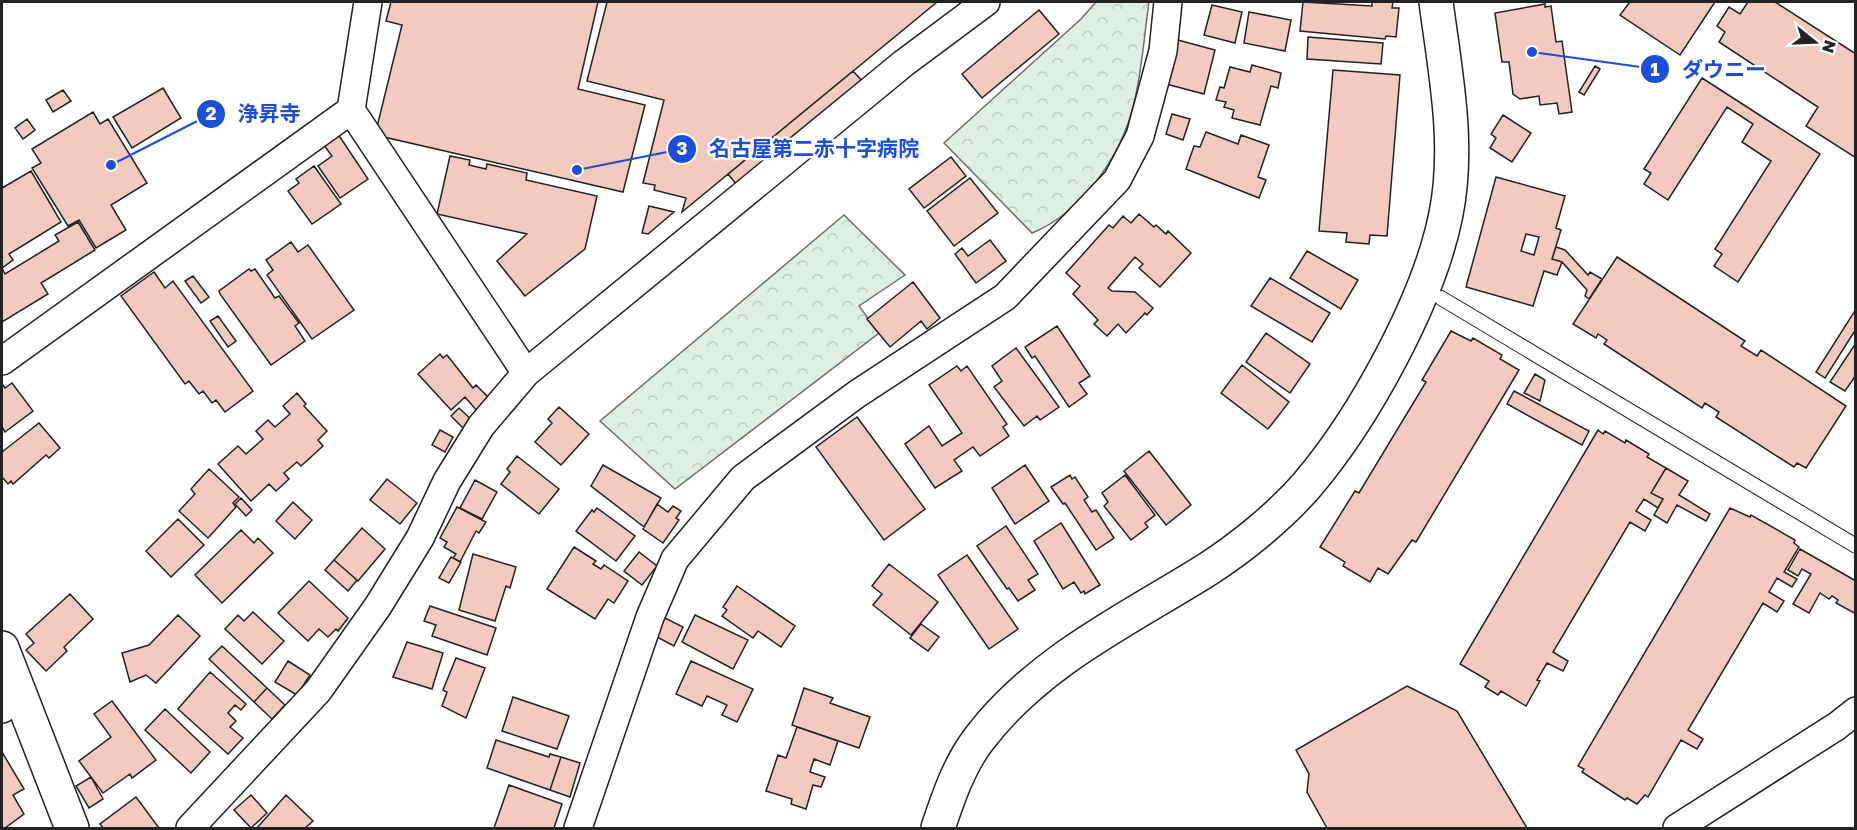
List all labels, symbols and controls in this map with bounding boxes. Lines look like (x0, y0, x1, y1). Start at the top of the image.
north arrow (1785, 12, 1845, 72)
text: N (1818, 38, 1841, 56)
callout: ダウニー (1640, 50, 1778, 89)
text: ダウニー (1682, 56, 1766, 82)
text: 1 (1650, 58, 1660, 80)
callout: 浄昇寺 (196, 94, 313, 133)
text: 浄昇寺 (238, 100, 301, 126)
text: 2 (206, 102, 217, 124)
callout: 名古屋第二赤十字病院 (667, 129, 931, 168)
text: 名古屋第二赤十字病院 (709, 135, 919, 161)
text: 3 (677, 137, 688, 159)

